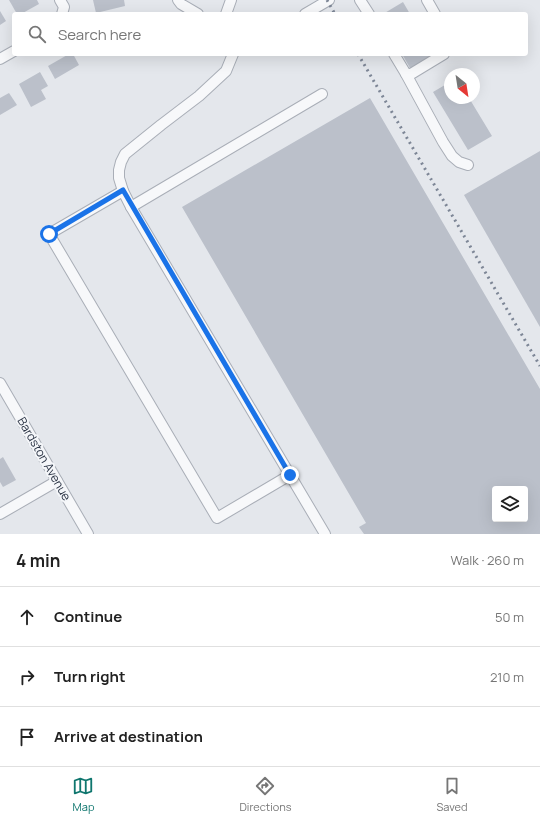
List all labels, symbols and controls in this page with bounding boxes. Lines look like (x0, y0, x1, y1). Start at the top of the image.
search box (12, 12, 528, 56)
icon: search (26, 23, 48, 45)
text: Search here (58, 24, 141, 45)
north arrow (444, 68, 480, 104)
route start (40, 225, 58, 243)
street label: Bardston Avenue (14, 414, 75, 504)
route end (281, 466, 299, 484)
map controls (492, 486, 528, 522)
button: layers (492, 486, 528, 522)
text: 4 min (16, 549, 60, 572)
text: Walk · 260 m (451, 551, 524, 569)
icon: ahead (16, 606, 38, 628)
text: Continue (54, 606, 122, 627)
text: 50 m (495, 608, 524, 626)
icon: right (16, 666, 38, 688)
text: Turn right (54, 666, 125, 687)
text: 210 m (490, 668, 524, 686)
icon: arrive (16, 726, 38, 748)
text: Arrive at destination (54, 726, 203, 747)
tab: Map (72, 775, 94, 814)
tab: Directions (239, 775, 292, 814)
tab: Saved (437, 775, 468, 814)

